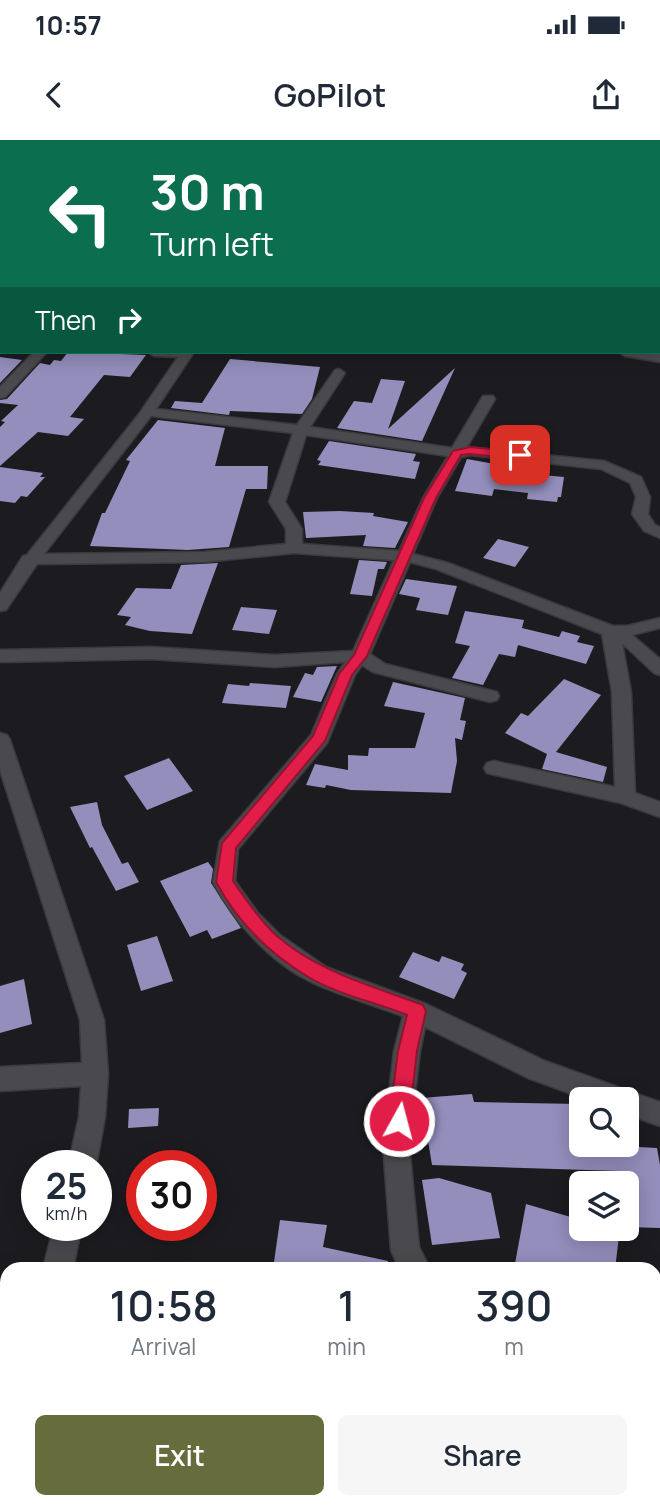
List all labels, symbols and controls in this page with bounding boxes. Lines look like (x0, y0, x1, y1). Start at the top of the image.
text: 10:57 (35, 7, 102, 43)
text: GoPilot (274, 73, 386, 117)
icon: back (35, 76, 73, 114)
icon: share (587, 76, 625, 114)
text: 30 m (150, 158, 265, 225)
icon: left (35, 168, 126, 259)
text: Turn left (150, 222, 274, 266)
icon: right (110, 301, 148, 339)
text: Then (35, 302, 96, 338)
pin (490, 425, 550, 485)
icon: arrive (501, 436, 539, 474)
position arrow (362, 1084, 436, 1158)
map controls (569, 1087, 639, 1241)
button: search (569, 1087, 639, 1157)
speed limit sign: 30 (126, 1150, 217, 1241)
text: 25 (46, 1162, 87, 1210)
button: layers (569, 1171, 639, 1241)
text: km/h (46, 1201, 87, 1225)
text: 10:58 (110, 1276, 218, 1334)
text: 1 (338, 1276, 355, 1334)
text: 390 (475, 1276, 552, 1334)
text: Arrival (131, 1330, 196, 1362)
text: min (327, 1330, 366, 1362)
text: m (504, 1330, 524, 1362)
button: Exit (35, 1415, 324, 1495)
button: Share (338, 1415, 627, 1495)

